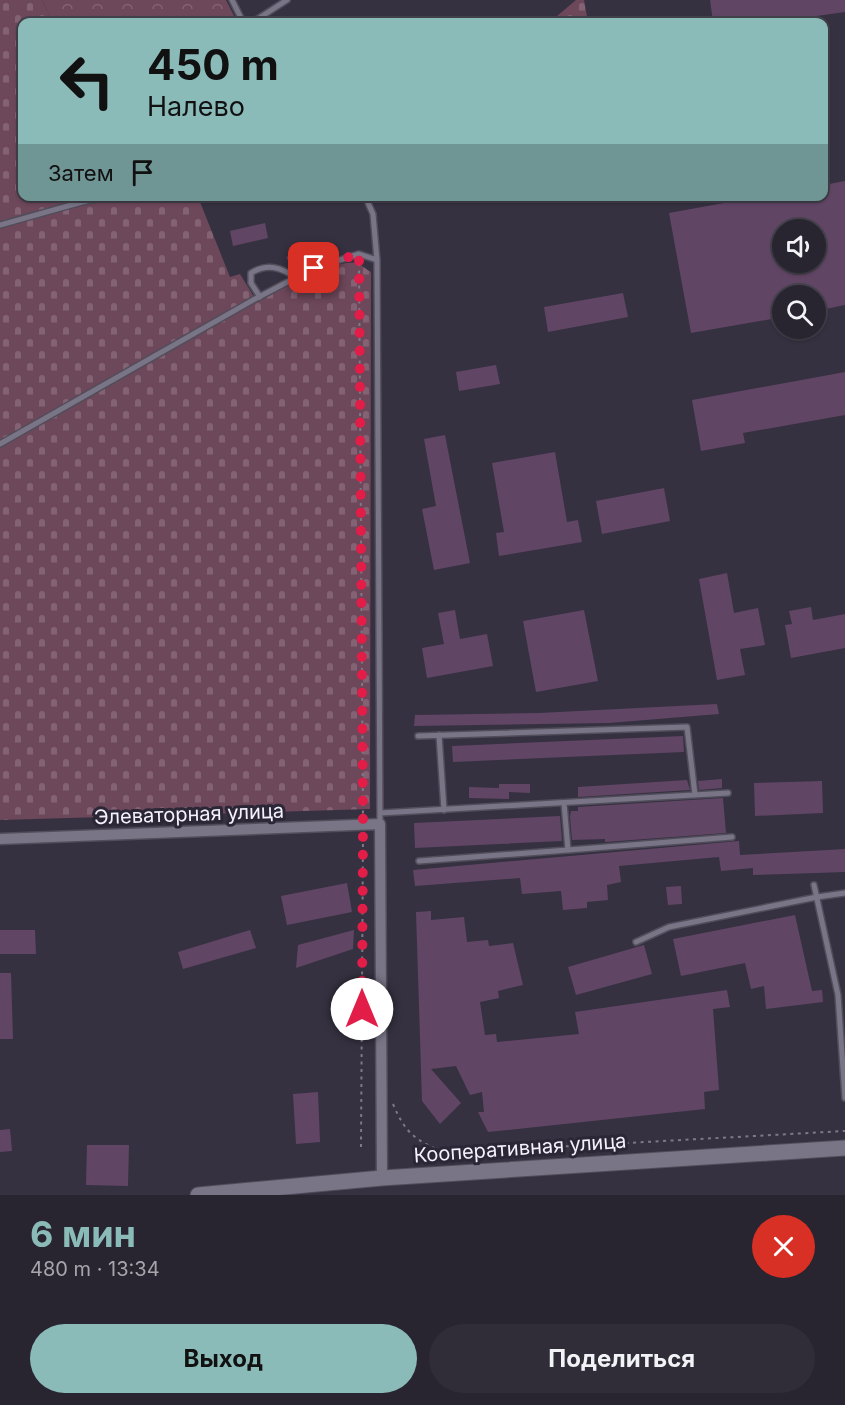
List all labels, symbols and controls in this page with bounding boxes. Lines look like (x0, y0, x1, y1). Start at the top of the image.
text: 450 m (147, 39, 279, 90)
icon: left (48, 42, 126, 120)
text: Налево (147, 90, 245, 123)
icon: arrive (126, 156, 159, 189)
text: Затем (48, 160, 114, 186)
map controls (772, 219, 826, 339)
button: sound (772, 219, 826, 273)
pin (288, 242, 339, 293)
icon: arrive (297, 251, 330, 284)
button: search (772, 285, 826, 339)
street label: Элеваторная улица (94, 799, 284, 829)
position arrow (330, 977, 394, 1041)
street label: Кооперативная улица (413, 1129, 627, 1167)
text: 6 мин (30, 1212, 136, 1256)
button: close (752, 1215, 815, 1278)
text: 480 m · 13:34 (30, 1257, 160, 1281)
button: Выход (30, 1324, 417, 1393)
button: Поделиться (429, 1324, 815, 1393)

